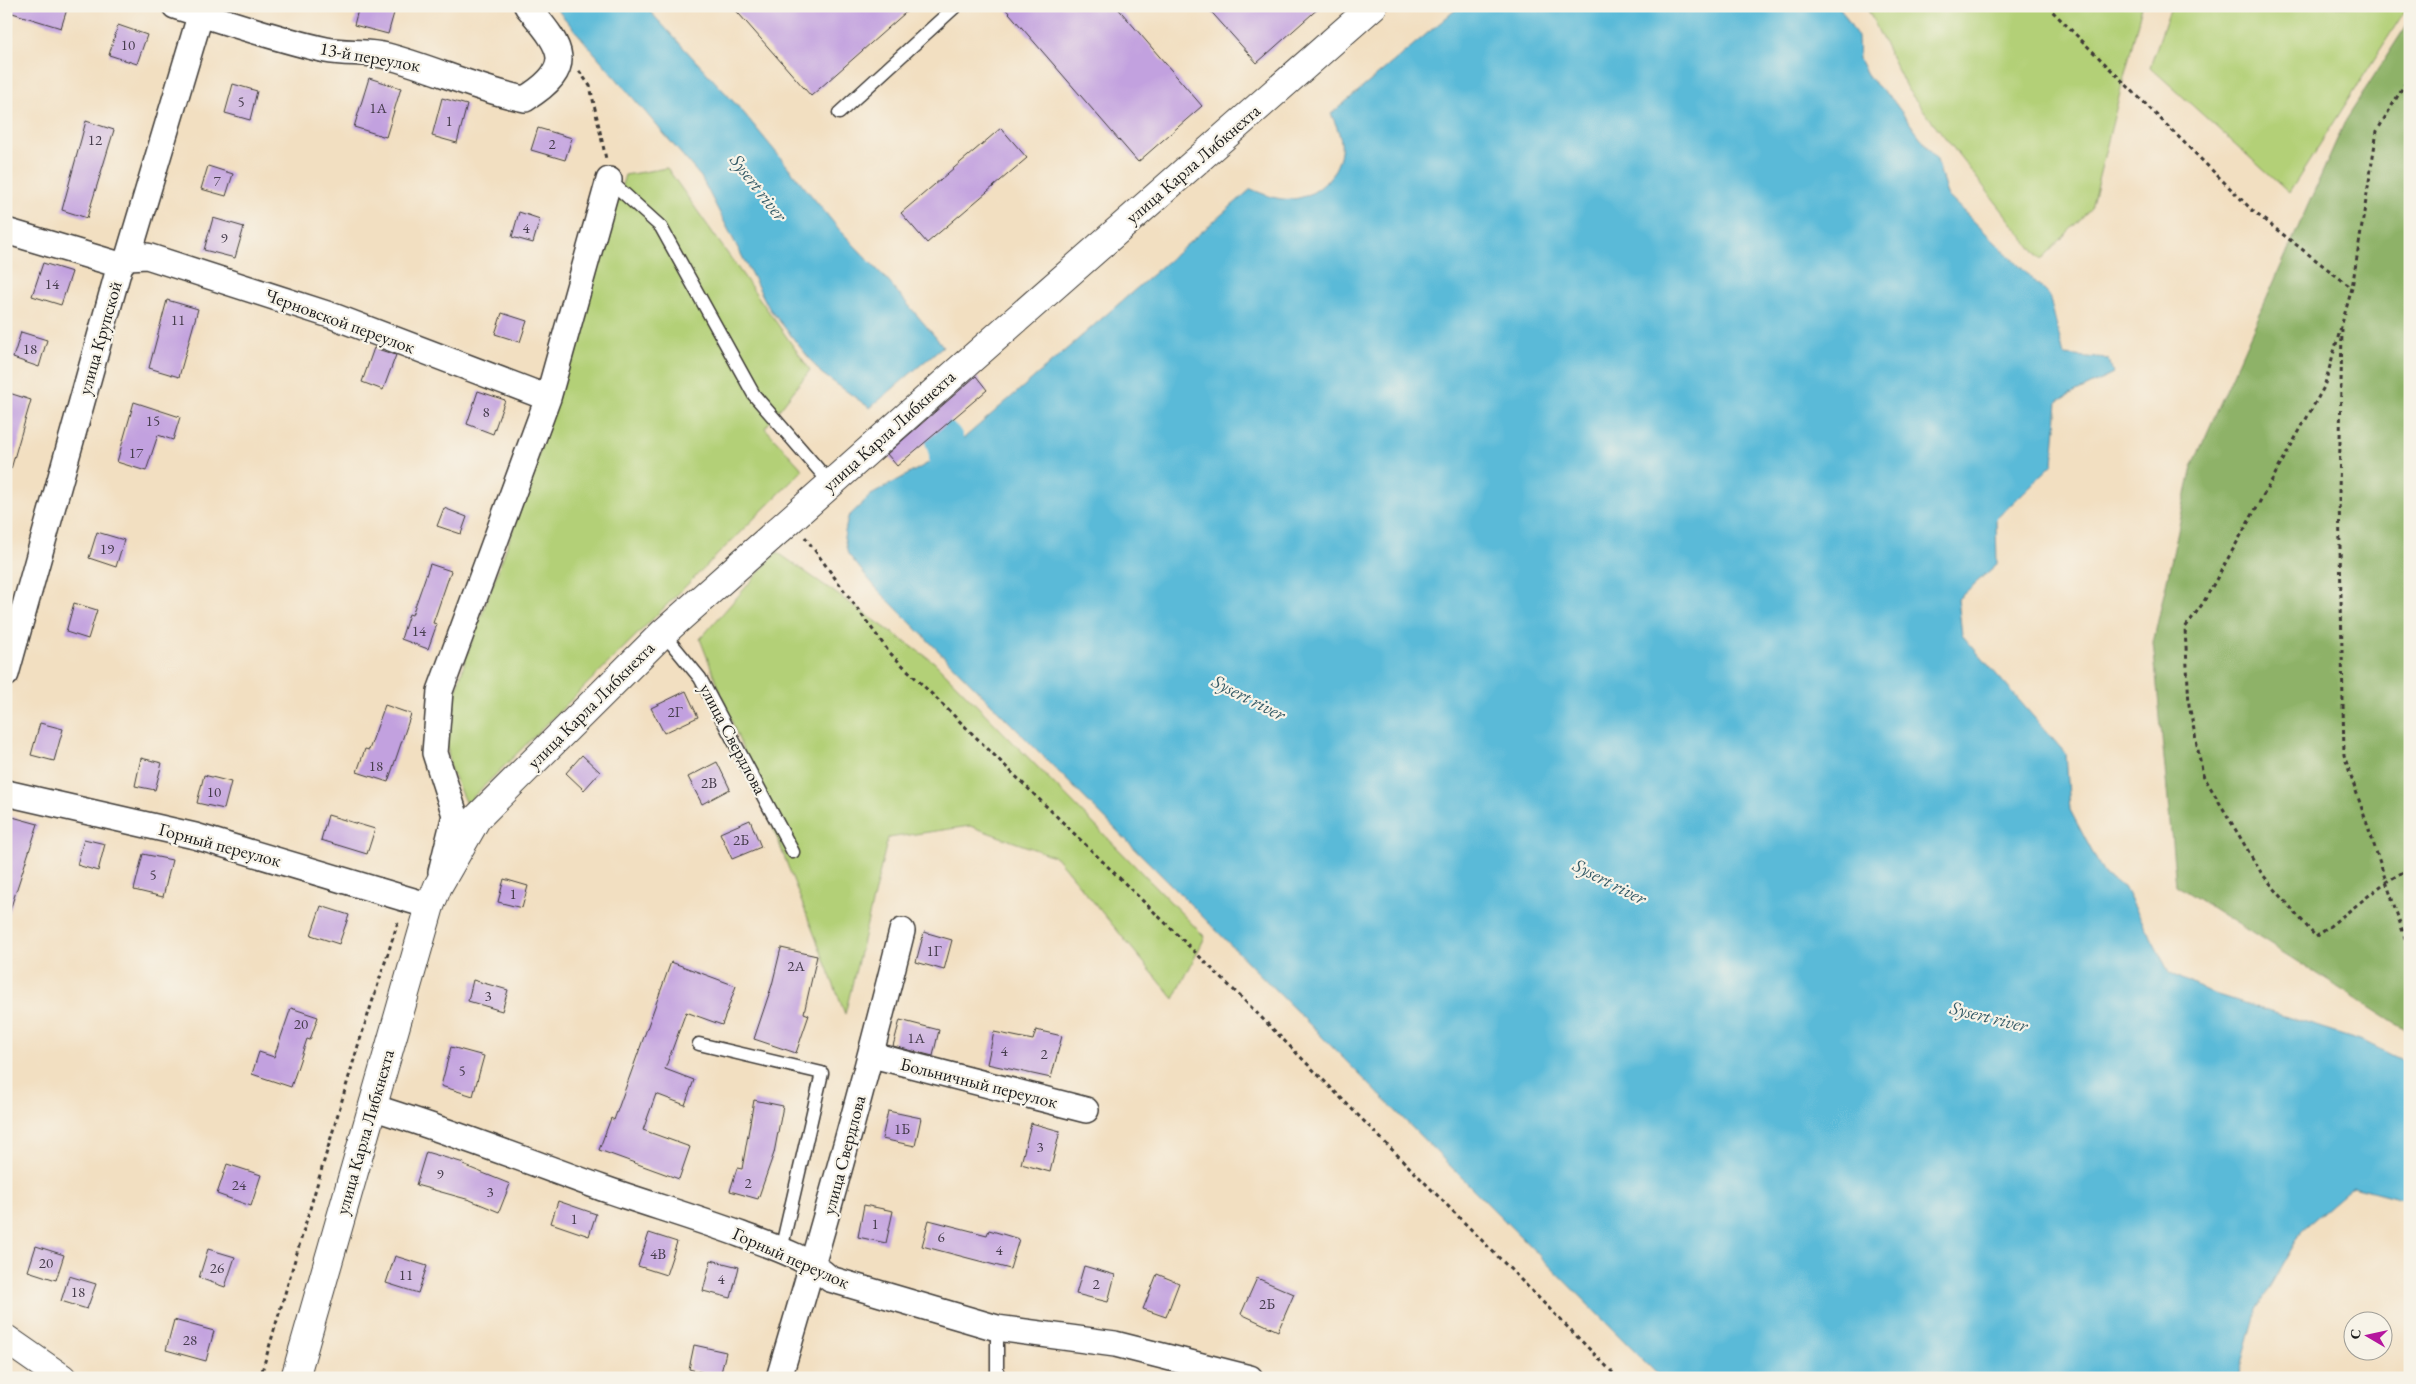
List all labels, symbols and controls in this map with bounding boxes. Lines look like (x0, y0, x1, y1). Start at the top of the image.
house number: 10 (121, 35, 135, 54)
street label: 13-й переулок (318, 36, 422, 77)
house number: 5 (237, 92, 245, 111)
house number: 1А (369, 98, 387, 117)
street label: улица Карла Либкнехта (1121, 98, 1265, 228)
house number: 1 (445, 111, 453, 130)
house number: 12 (88, 130, 103, 149)
house number: 2 (548, 134, 556, 153)
water label: Sysert river (724, 148, 793, 227)
house number: 7 (213, 171, 221, 190)
house number: 4 (522, 218, 530, 237)
house number: 9 (220, 228, 228, 247)
house number: 14 (45, 274, 60, 293)
street label: улица Крупской (72, 278, 127, 397)
street label: Черновской переулок (262, 283, 419, 358)
house number: 11 (171, 310, 185, 329)
house number: 18 (23, 339, 37, 358)
street label: улица Карла Либкнехта (817, 364, 960, 496)
house number: 8 (482, 402, 490, 421)
house number: 15 (146, 411, 160, 430)
house number: 17 (129, 443, 144, 462)
house number: 19 (100, 539, 114, 558)
house number: 14 (412, 621, 427, 640)
street label: улица Карла Либкнехта (522, 636, 660, 773)
water label: Sysert river (1207, 668, 1290, 727)
street label: улица Свердлова (695, 679, 773, 799)
house number: 2Г (668, 702, 683, 721)
house number: 18 (369, 756, 383, 775)
house number: 2В (701, 773, 717, 792)
house number: 10 (207, 782, 221, 801)
street label: Горный переулок (157, 817, 284, 872)
house number: 2Б (733, 830, 749, 849)
water label: Sysert river (1568, 852, 1651, 911)
house number: 5 (149, 865, 157, 884)
house number: 1 (509, 884, 517, 903)
house number: 1Г (927, 941, 942, 960)
house number: 2А (787, 956, 805, 975)
house number: 3 (484, 986, 492, 1005)
water label: Sysert river (1947, 995, 2031, 1038)
house number: 20 (294, 1014, 308, 1033)
house number: 1А (907, 1028, 925, 1047)
house number: 4 (1000, 1041, 1008, 1060)
house number: 2 (1040, 1044, 1048, 1063)
street label: улица Карла Либкнехта (330, 1046, 399, 1217)
street label: Больничный переулок (898, 1052, 1060, 1113)
house number: 5 (458, 1061, 466, 1080)
street label: улица Свердлова (817, 1092, 871, 1217)
house number: 1Б (894, 1119, 910, 1138)
house number: 3 (1036, 1137, 1044, 1156)
house number: 9 (436, 1164, 444, 1183)
house number: 2 (744, 1173, 752, 1192)
house number: 24 (232, 1175, 247, 1194)
house number: 3 (486, 1182, 494, 1201)
house number: 1 (570, 1209, 578, 1228)
house number: 1 (871, 1214, 879, 1233)
street label: Горный переулок (729, 1222, 854, 1294)
house number: 6 (937, 1227, 945, 1246)
house number: 4 (995, 1240, 1003, 1259)
house number: 4В (650, 1244, 666, 1263)
house number: 20 (39, 1253, 53, 1272)
house number: 26 (210, 1258, 224, 1277)
house number: 11 (399, 1265, 413, 1284)
house number: 4 (717, 1269, 725, 1288)
house number: 2 (1092, 1274, 1100, 1293)
house number: 18 (71, 1282, 85, 1301)
house number: 2Б (1259, 1294, 1275, 1313)
north arrow (2344, 1312, 2394, 1362)
text: С (2345, 1328, 2365, 1340)
house number: 28 (183, 1330, 197, 1349)

